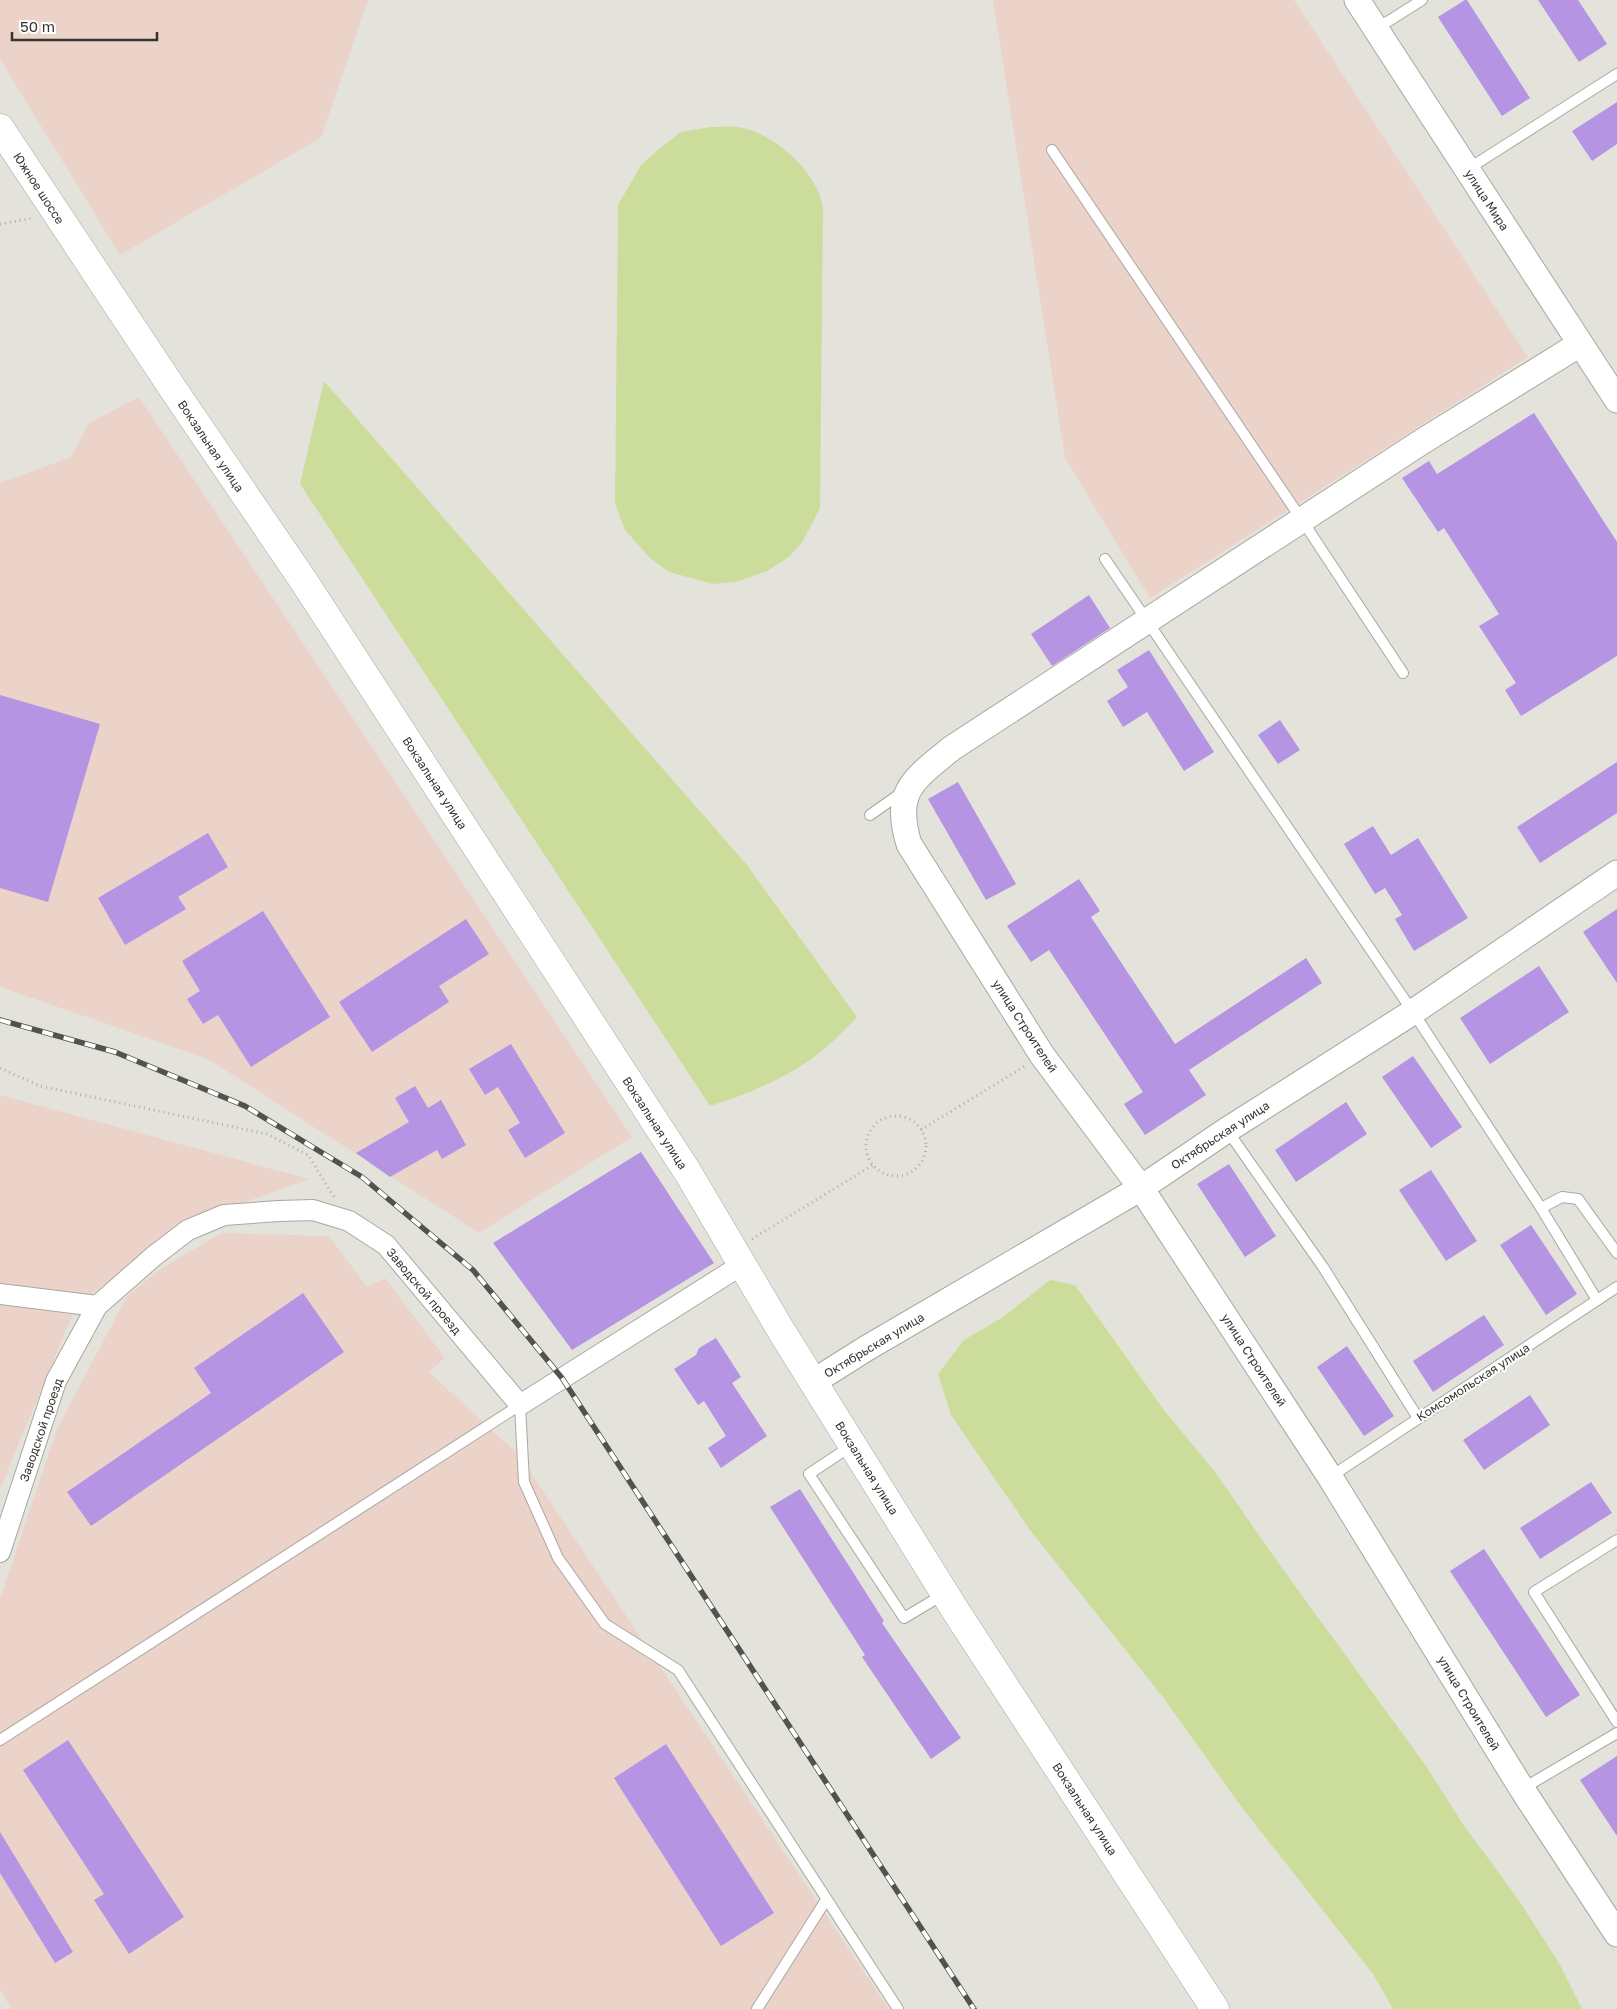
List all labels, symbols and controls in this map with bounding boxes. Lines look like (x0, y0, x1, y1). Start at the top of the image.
scale bar (12, 10, 158, 42)
text: 50 m (20, 17, 55, 35)
street label: Южное шоссе (10, 149, 68, 227)
street label: улица Мира (1462, 167, 1512, 233)
street label: Вокзальная улица (175, 397, 247, 495)
street label: Вокзальная улица (399, 734, 471, 832)
street label: улица Строителей (989, 977, 1061, 1075)
street label: Вокзальная улица (619, 1074, 691, 1172)
street label: Октябрьская улица (1168, 1098, 1272, 1172)
street label: Заводской проезд (383, 1245, 465, 1337)
street label: Октябрьская улица (821, 1309, 927, 1381)
street label: улица Строителей (1218, 1311, 1290, 1409)
street label: Комсомольская улица (1414, 1340, 1532, 1424)
street label: Заводской проезд (16, 1376, 66, 1484)
street label: Вокзальная улица (832, 1418, 902, 1518)
street label: улица Строителей (1435, 1653, 1503, 1753)
street label: Вокзальная улица (1049, 1760, 1121, 1858)

